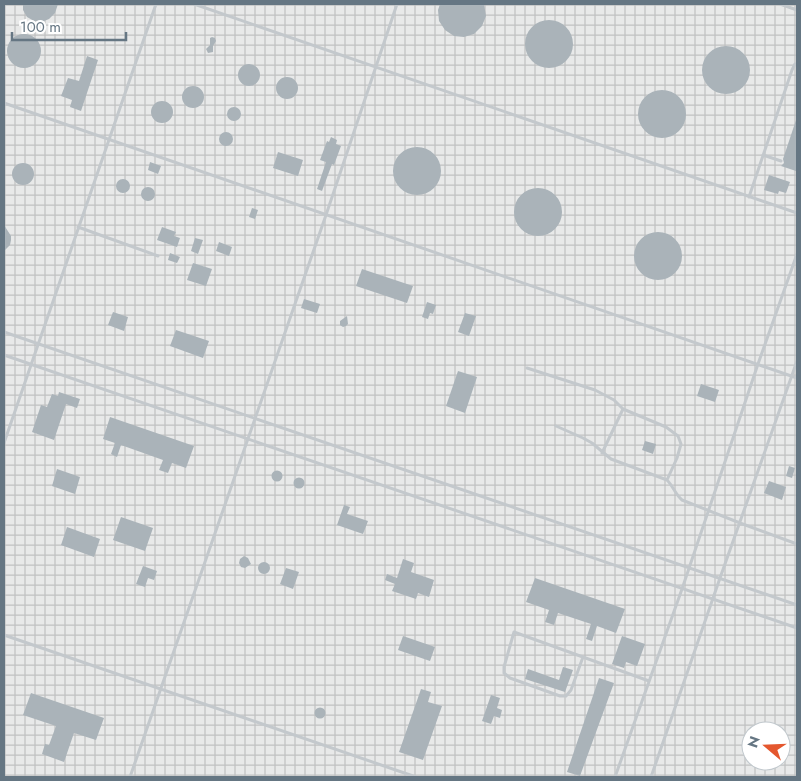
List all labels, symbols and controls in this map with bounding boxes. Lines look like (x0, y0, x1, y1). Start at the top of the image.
scale bar (12, 10, 126, 42)
text: 100 m (20, 16, 61, 38)
north arrow (741, 721, 791, 771)
text: N (742, 733, 765, 750)

